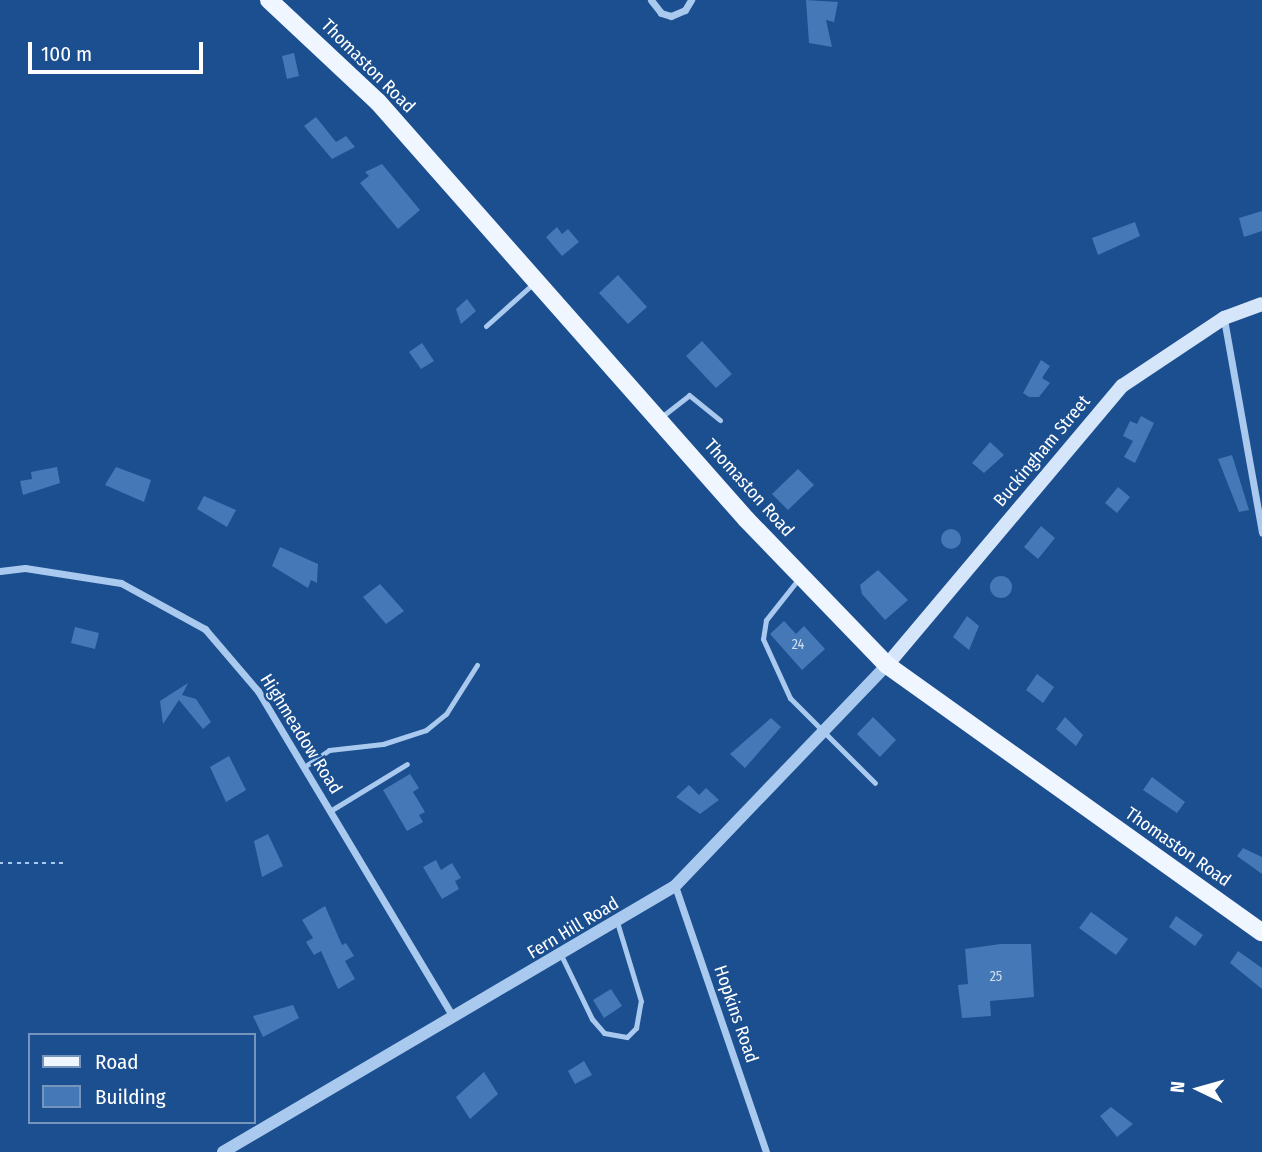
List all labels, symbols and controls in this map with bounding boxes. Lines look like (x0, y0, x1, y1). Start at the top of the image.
street label: Thomaston Road (317, 15, 419, 117)
scale bar (32, 28, 206, 72)
text: 100 m (41, 41, 92, 67)
street label: Buckingham Street (989, 391, 1095, 511)
street label: Thomaston Road (700, 435, 798, 541)
house number: 24 (792, 637, 804, 653)
street label: Highmeadow Road (255, 670, 347, 798)
street label: Thomaston Road (1121, 803, 1235, 891)
street label: Fern Hill Road (523, 892, 623, 964)
street label: Hopkins Road (709, 962, 763, 1066)
house number: 25 (990, 969, 1002, 985)
legend (28, 1033, 256, 1124)
text: Road (95, 1049, 139, 1075)
north arrow (1164, 1054, 1234, 1124)
text: N (1166, 1080, 1190, 1094)
text: Building (95, 1084, 166, 1110)

